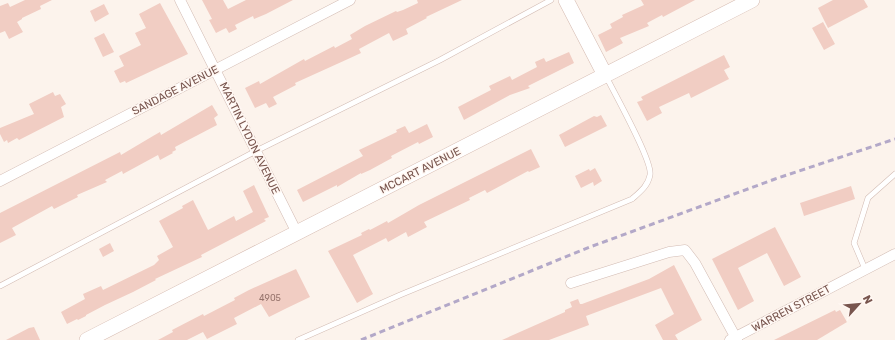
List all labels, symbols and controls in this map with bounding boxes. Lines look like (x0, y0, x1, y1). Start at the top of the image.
street label: SANDAGE AVENUE (130, 63, 221, 118)
street label: MARTIN LYDON AVENUE (217, 80, 282, 197)
street label: MCCART AVENUE (378, 144, 463, 196)
street label: WARREN STREET (750, 282, 833, 335)
north arrow (839, 284, 879, 324)
house number: 4905 (259, 293, 281, 303)
text: N (860, 293, 875, 306)

